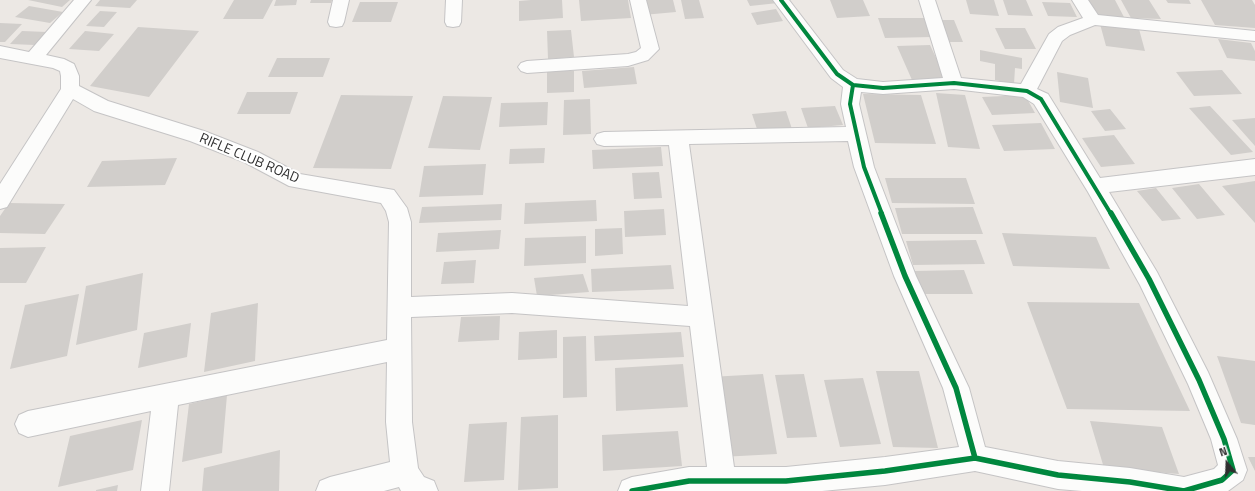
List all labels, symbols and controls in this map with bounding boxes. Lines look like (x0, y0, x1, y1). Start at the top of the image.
street label: RIFLE CLUB ROAD (197, 130, 301, 188)
north arrow (1207, 443, 1247, 483)
text: N (1217, 443, 1229, 460)

